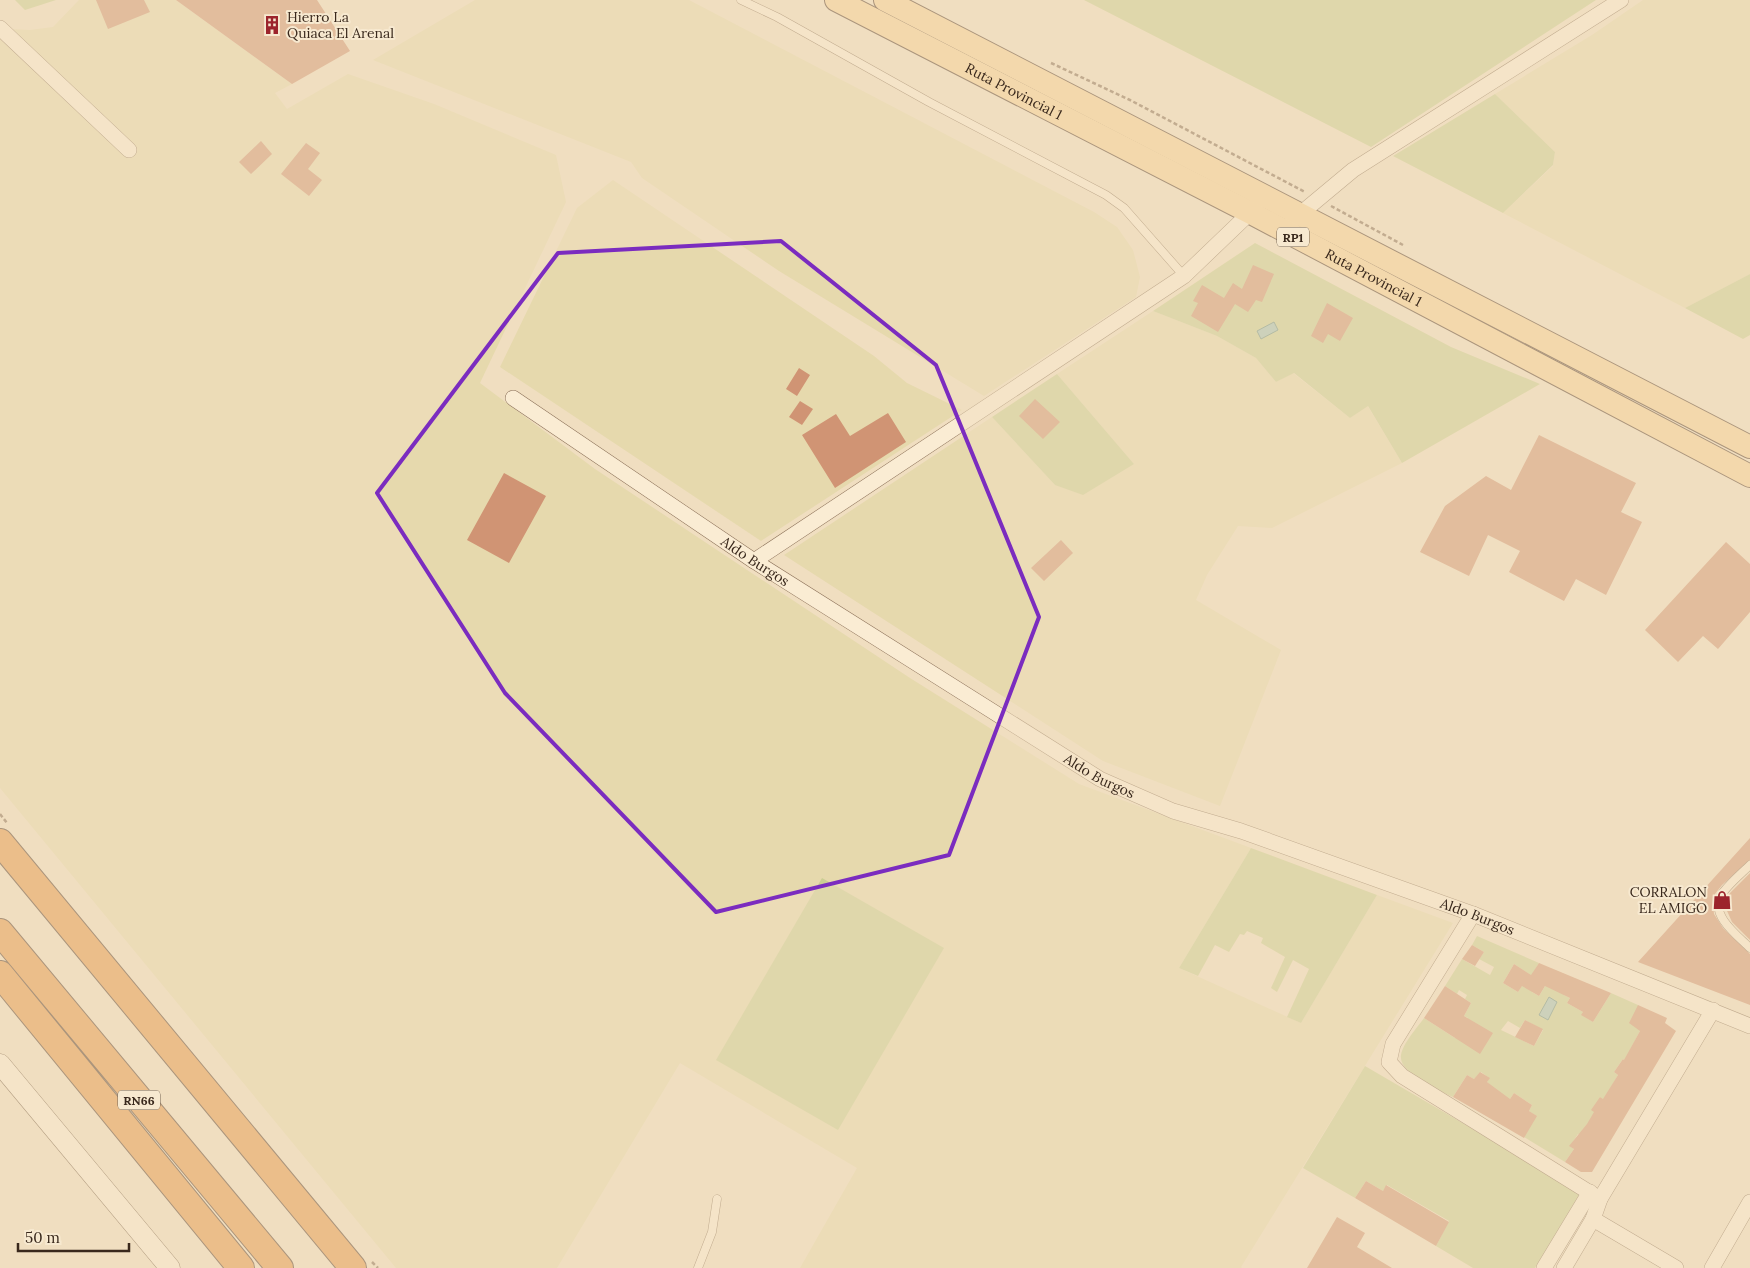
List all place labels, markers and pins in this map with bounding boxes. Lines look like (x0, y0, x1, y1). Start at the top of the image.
place label: Hierro La Quiaca El Arenal (287, 8, 394, 42)
building icon: Hierro La Quiaca El Arenal (261, 14, 283, 36)
place label: CORRALON EL AMIGO (1630, 883, 1707, 917)
shop icon: CORRALON EL AMIGO (1711, 889, 1733, 911)

